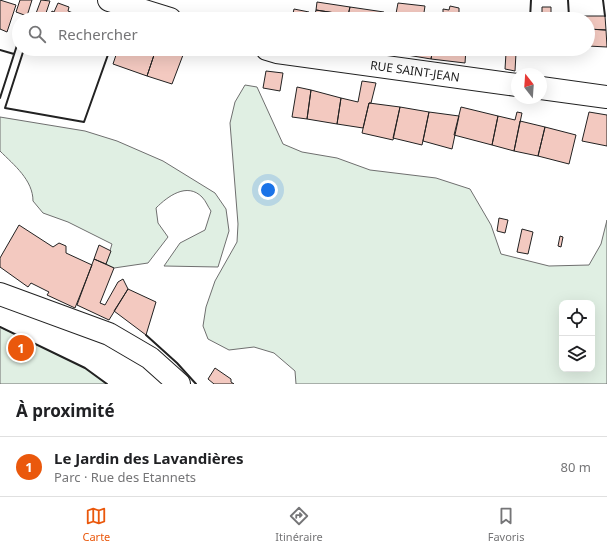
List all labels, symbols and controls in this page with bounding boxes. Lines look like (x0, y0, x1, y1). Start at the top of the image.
search box (12, 12, 595, 56)
icon: search (26, 23, 48, 45)
text: Rechercher (58, 24, 138, 44)
street label: RUE SAINT-JEAN (369, 56, 461, 86)
north arrow (511, 68, 547, 104)
your location (258, 180, 278, 200)
map controls (559, 300, 595, 372)
button: locate (559, 300, 595, 336)
pin: 1 (8, 333, 34, 363)
button: layers (559, 336, 595, 372)
text: À proximité (16, 399, 115, 422)
text: Le Jardin des Lavandières (54, 448, 244, 468)
text: 1 (25, 458, 33, 476)
text: 80 m (561, 458, 591, 476)
text: Parc · Rue des Etannets (54, 468, 196, 486)
tab: Carte (82, 505, 110, 544)
tab: Itinéraire (275, 505, 323, 544)
tab: Favoris (488, 505, 524, 544)

